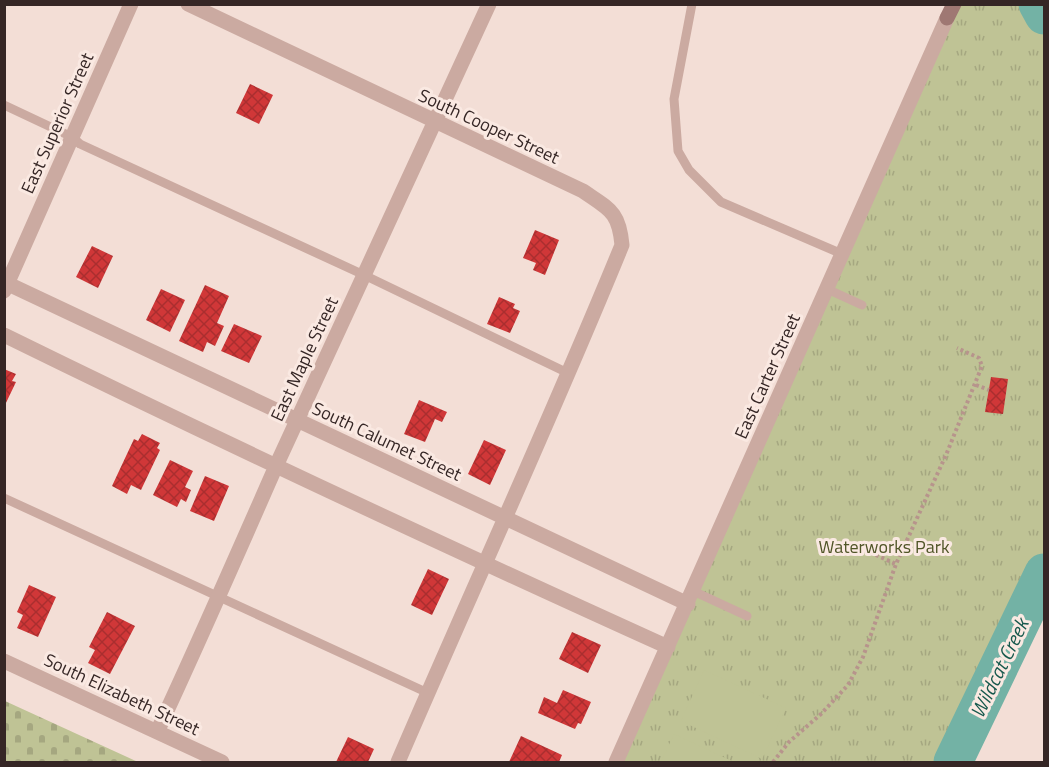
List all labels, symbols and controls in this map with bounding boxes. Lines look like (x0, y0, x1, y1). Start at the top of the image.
street label: East Superior Street (14, 48, 100, 198)
street label: South Cooper Street (414, 82, 564, 171)
street label: East Maple Street (263, 292, 345, 426)
street label: East Carter Street (727, 308, 807, 443)
street label: South Calumet Street (308, 395, 467, 488)
park label: Waterworks Park (818, 533, 950, 560)
water label: Wildcat Creek (962, 611, 1037, 723)
street label: South Elizabeth Street (40, 646, 205, 742)

